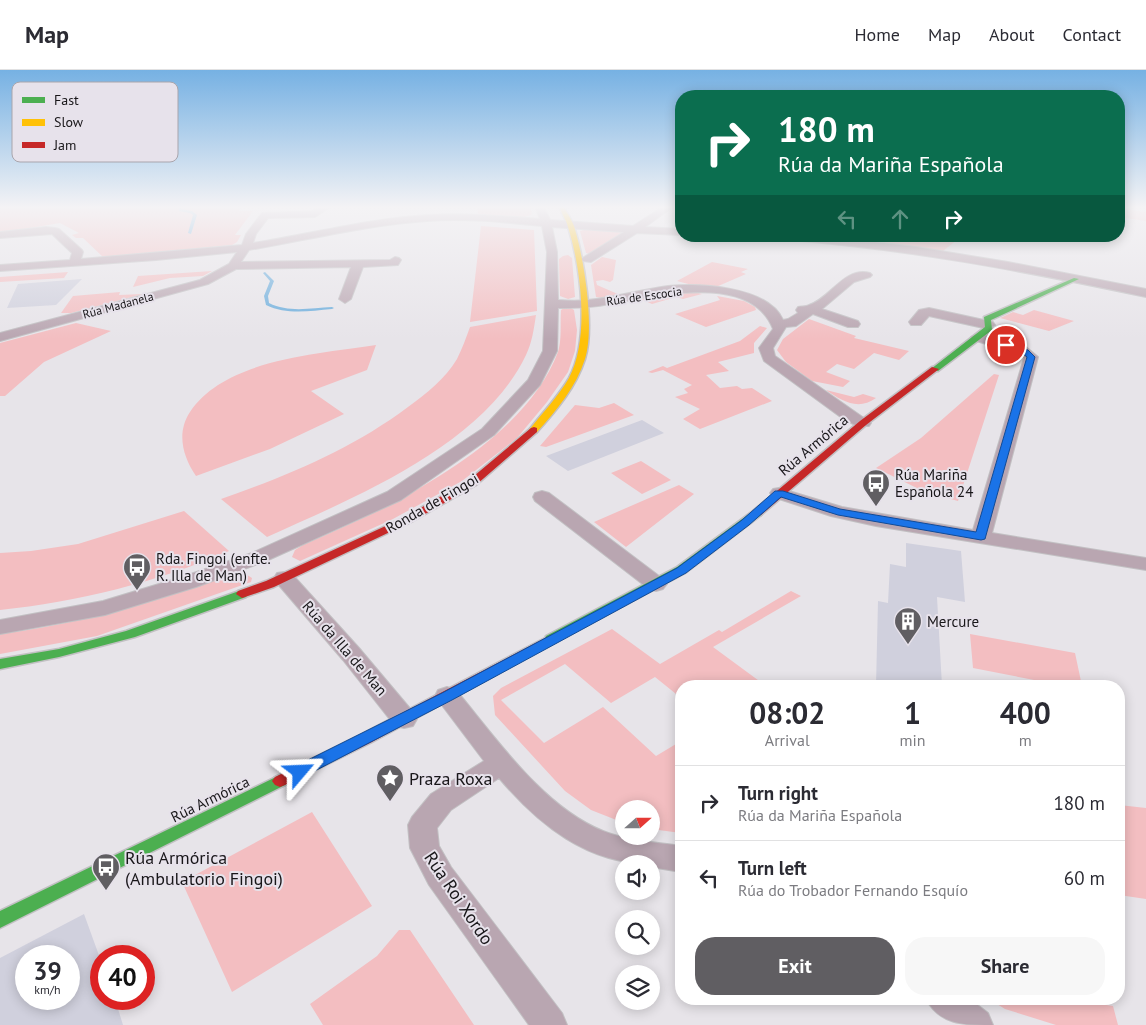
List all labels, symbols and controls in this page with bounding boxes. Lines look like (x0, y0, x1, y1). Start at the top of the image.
text: Map (25, 19, 69, 50)
text: Home (854, 23, 900, 46)
text: Map (928, 23, 961, 46)
text: About (989, 23, 1035, 46)
text: Contact (1063, 23, 1121, 46)
legend (12, 82, 178, 162)
text: Fast (54, 91, 79, 109)
text: 180 m (778, 106, 875, 152)
icon: right (695, 110, 760, 175)
text: Slow (54, 113, 84, 131)
text: Jam (53, 136, 76, 154)
text: Rúa da Mariña Española (778, 150, 1004, 178)
icon: left (833, 205, 861, 233)
icon: ahead (886, 205, 914, 233)
icon: right (939, 205, 967, 233)
street label: Rúa de Escocia (605, 283, 683, 309)
street label: Rúa Madanela (81, 288, 155, 322)
pin (985, 324, 1027, 366)
icon: arrive (992, 331, 1020, 359)
street label: Rúa Armórica (774, 410, 852, 480)
place label: Rúa Mariña Española 24 (895, 465, 973, 501)
bus stop icon: Rúa Mariña Española 24 (861, 468, 891, 507)
street label: Ronda de Fingoi (382, 469, 482, 537)
place label: Rda. Fingoi (enfte. R. Illa de Man) (156, 549, 271, 585)
bus stop icon: Rda. Fingoi (enfte. R. Illa de Man) (122, 552, 152, 591)
street label: Rúa da Illa de Man (299, 597, 391, 699)
building icon: Mercure (893, 606, 923, 645)
place label: Mercure (927, 612, 979, 631)
text: 08:02 (749, 693, 825, 732)
text: 1 (904, 693, 921, 732)
text: 400 (1000, 693, 1051, 732)
text: Arrival (765, 730, 810, 750)
text: min (900, 730, 926, 750)
text: m (1019, 730, 1032, 750)
position arrow (273, 745, 325, 797)
place icon: Praza Roxa (375, 763, 405, 802)
place label: Praza Roxa (409, 767, 493, 790)
street label: Rúa Armórica (168, 772, 252, 826)
text: Turn right (738, 781, 818, 805)
icon: right (695, 789, 723, 817)
text: 180 m (1053, 791, 1105, 815)
north arrow (615, 800, 660, 845)
map controls (615, 800, 660, 1010)
text: Rúa da Mariña Española (738, 805, 902, 825)
place label: Rúa Armórica (Ambulatorio Fingoi) (125, 846, 283, 890)
street label: Rúa Roi Xordo (419, 847, 499, 949)
bus stop icon: Rúa Armórica (Ambulatorio Fingoi) (91, 852, 121, 891)
button: sound (615, 855, 660, 900)
text: Turn left (738, 856, 807, 880)
icon: left (695, 864, 723, 892)
text: 60 m (1064, 866, 1105, 890)
text: Rúa do Trobador Fernando Esquío (738, 880, 968, 900)
button: search (615, 910, 660, 955)
button: Exit (695, 937, 895, 995)
button: Share (905, 937, 1105, 995)
speed limit sign: 40 (90, 945, 155, 1010)
text: 39 (33, 955, 62, 987)
button: layers (615, 965, 660, 1010)
text: km/h (34, 982, 61, 997)

